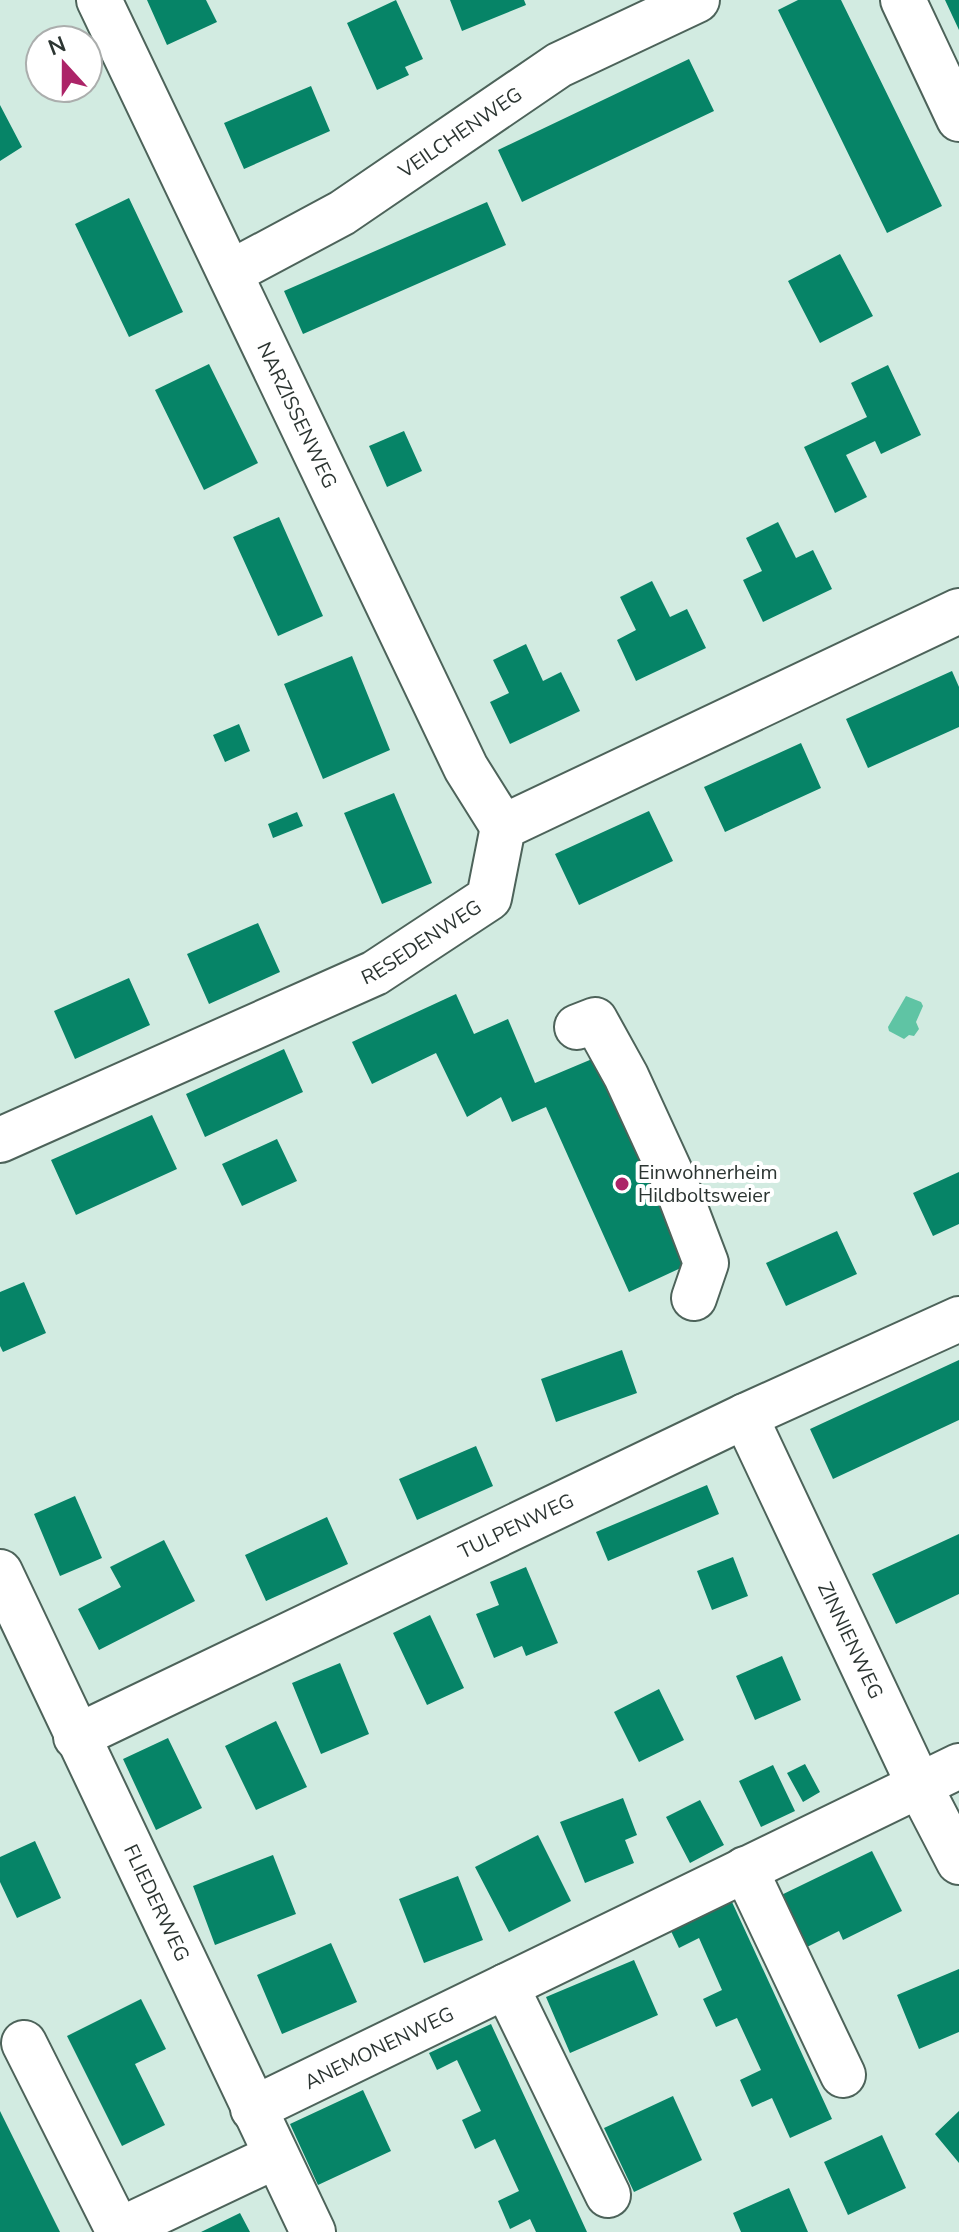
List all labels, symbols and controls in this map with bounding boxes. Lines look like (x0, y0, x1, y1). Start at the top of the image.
north arrow (24, 24, 104, 104)
text: N (44, 29, 70, 63)
street label: VEILCHENWEG (392, 81, 527, 185)
street label: NARZISSENWEG (251, 338, 344, 493)
street label: RESEDENWEG (357, 893, 487, 991)
place label: Einwohnerheim Hildboltsweier (638, 1159, 778, 1209)
marker: Einwohnerheim Hildboltsweier (613, 1175, 631, 1193)
street label: TULPENWEG (454, 1487, 578, 1565)
street label: ZINNIENWEG (812, 1577, 890, 1703)
street label: FLIEDERWEG (118, 1840, 196, 1966)
street label: ANEMONENWEG (300, 2000, 458, 2096)

